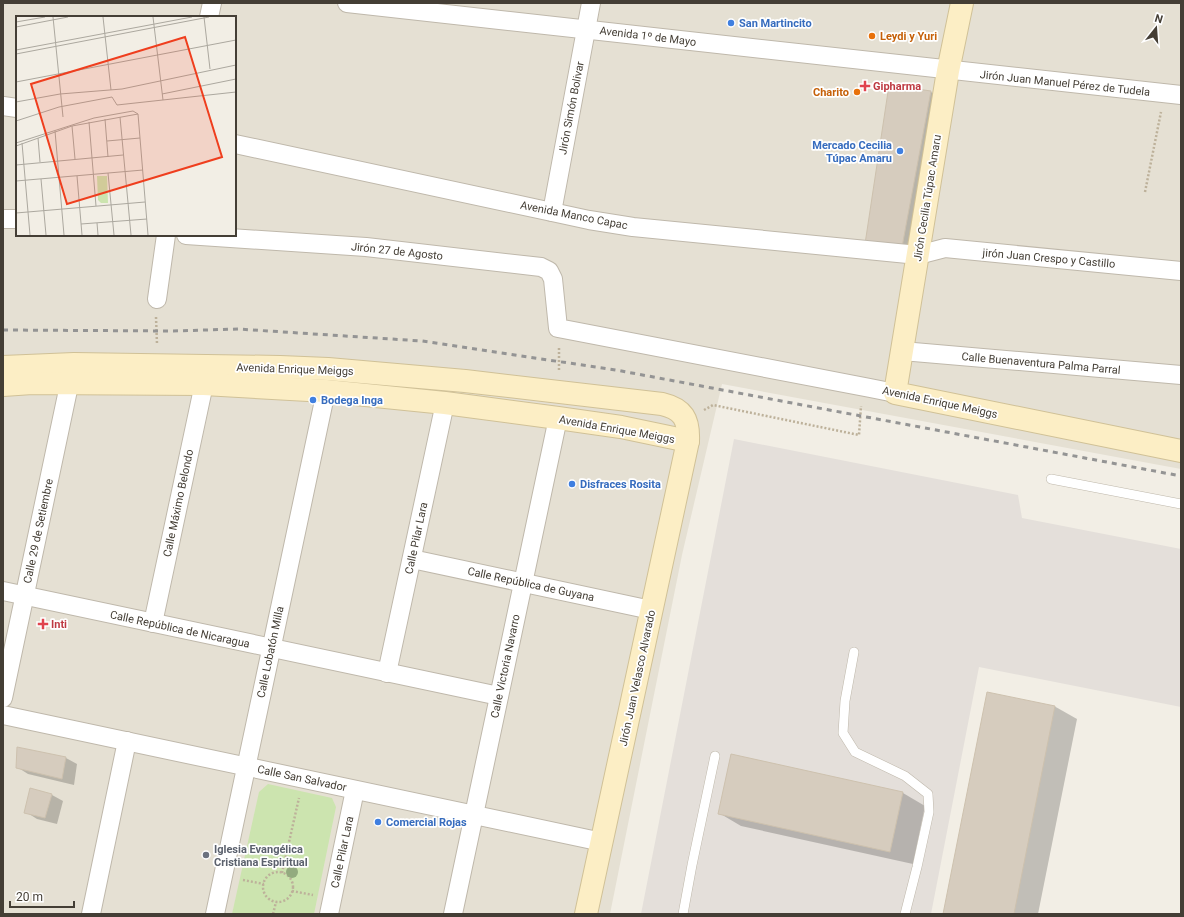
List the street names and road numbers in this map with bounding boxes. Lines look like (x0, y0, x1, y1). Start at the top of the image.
street label: Avenida 1º de Mayo (599, 24, 697, 49)
street label: Jirón Simón Bolivar (556, 60, 587, 156)
street label: Jirón Juan Manuel Pérez de Tudela (979, 68, 1151, 99)
street label: Jirón Cecilia Túpac Amaru (911, 134, 944, 262)
street label: Avenida Manco Capac (519, 199, 629, 232)
street label: Jirón 27 de Agosto (350, 240, 444, 263)
street label: jirón Juan Crespo y Castillo (981, 246, 1116, 271)
street label: Calle Buenaventura Palma Parral (961, 350, 1121, 377)
street label: Avenida Enrique Meiggs (236, 361, 354, 378)
street label: Avenida Enrique Meiggs (881, 384, 999, 421)
street label: Avenida Enrique Meiggs (558, 413, 676, 446)
street label: Calle Máximo Belondo (161, 448, 196, 558)
street label: Calle 29 de Setiembre (21, 477, 56, 585)
street label: Calle Pilar Lara (403, 501, 430, 575)
street label: Calle República de Guyana (466, 565, 596, 604)
street label: Calle Lobatón Milla (254, 605, 287, 699)
street label: Calle República de Nicaragua (109, 608, 251, 651)
street label: Jirón Juan Velasco Alvarado (617, 609, 658, 747)
street label: Calle Victoria Navarro (488, 613, 523, 719)
street label: Calle San Salvador (256, 763, 348, 794)
street label: Calle Pilar Lara (329, 815, 356, 889)

